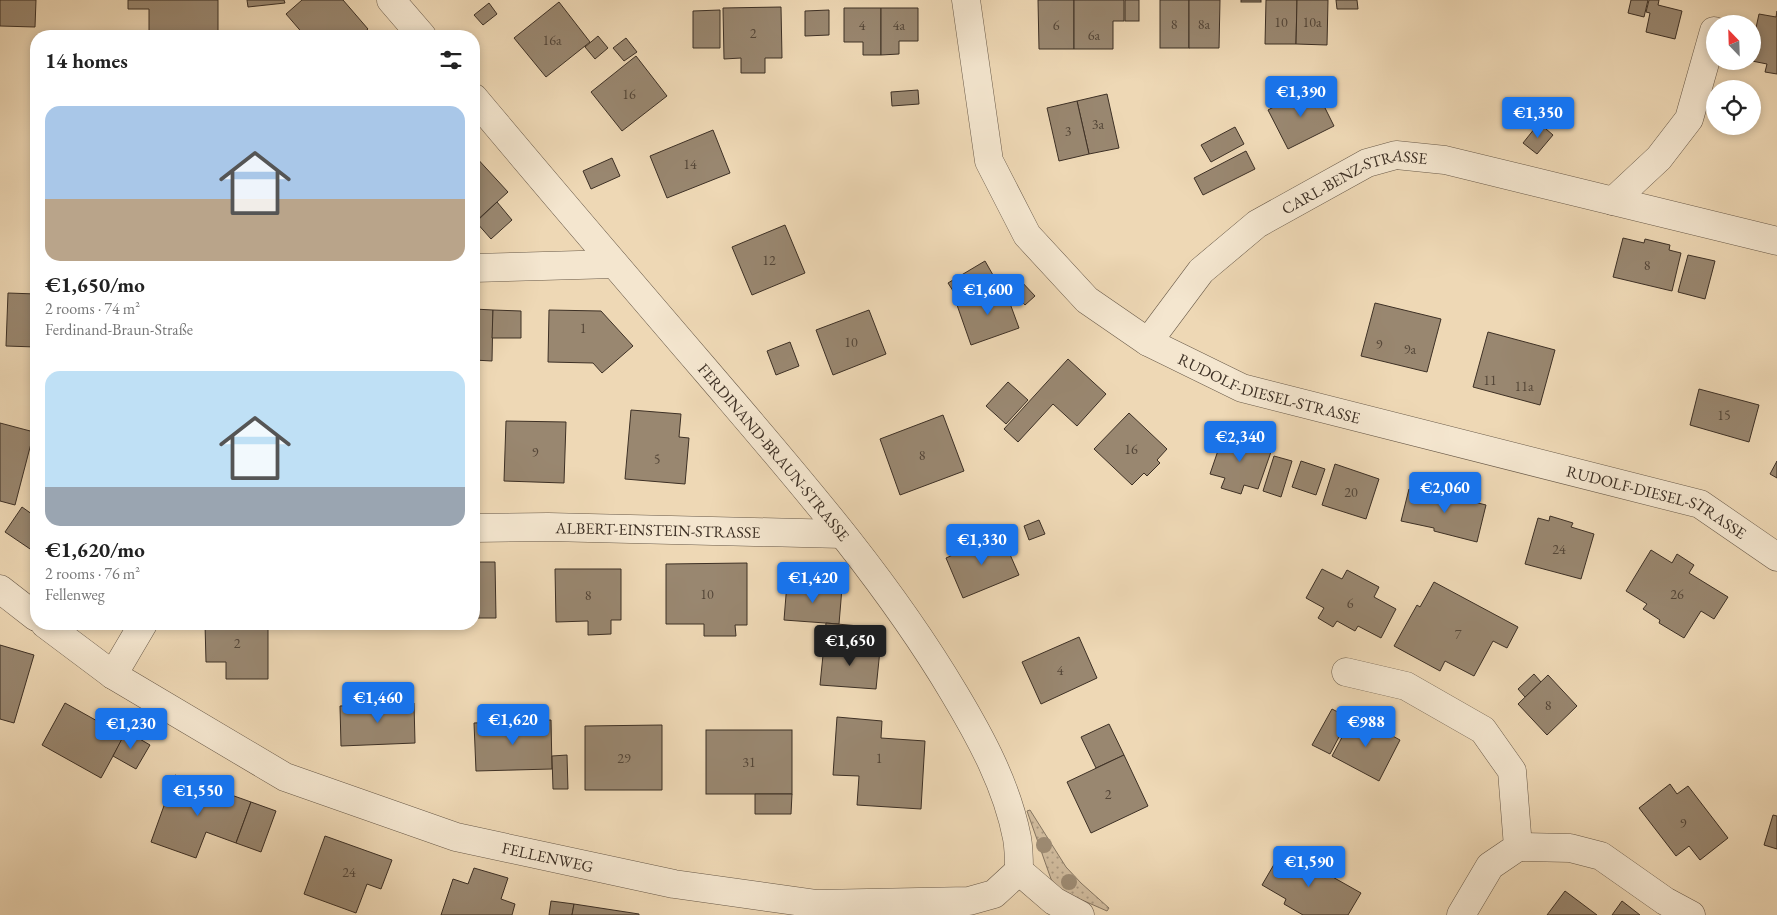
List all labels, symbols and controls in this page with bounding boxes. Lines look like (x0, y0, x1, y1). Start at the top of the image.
house number: 10 (1274, 13, 1288, 31)
house number: 10a (1302, 13, 1322, 31)
house number: 8 (1171, 15, 1178, 33)
house number: 8a (1198, 15, 1211, 33)
north arrow (1706, 15, 1761, 70)
map controls (1706, 15, 1761, 135)
house number: 4 (859, 16, 866, 34)
house number: 4a (893, 16, 906, 34)
house number: 6 (1053, 16, 1060, 34)
house number: 2 (750, 24, 757, 42)
house number: 6a (1088, 26, 1101, 44)
house number: 16a (542, 31, 562, 49)
icon: filters (437, 46, 465, 74)
text: 14 homes (45, 47, 128, 74)
pin: €1,390 (1260, 76, 1342, 118)
button: locate (1706, 80, 1761, 135)
text: €1,390 (1276, 81, 1326, 102)
house number: 16 (622, 85, 636, 103)
pin: €1,350 (1497, 96, 1579, 139)
text: €1,350 (1513, 102, 1563, 123)
house number: 3a (1092, 115, 1105, 133)
house number: 3 (1065, 122, 1072, 140)
icon: home (210, 138, 300, 228)
street label: CARL-BENZ-STRASSE (1278, 145, 1428, 219)
house number: 14 (683, 155, 697, 173)
house number: 12 (762, 251, 776, 269)
house number: 8 (1644, 256, 1651, 274)
text: €1,650/mo (45, 271, 145, 298)
pin: €1,600 (947, 274, 1029, 316)
text: €1,600 (963, 279, 1013, 300)
text: 2 rooms · 74 m² (45, 298, 140, 319)
text: Ferdinand-Braun-Straße (45, 319, 193, 340)
house number: 1 (580, 319, 586, 337)
house number: 10 (844, 333, 858, 351)
house number: 9 (1376, 335, 1383, 353)
house number: 9a (1404, 340, 1417, 358)
street label: RUDOLF-DIESEL-STRASSE (1174, 348, 1363, 429)
street label: FERDINAND-BRAUN-STRASSE (693, 359, 854, 545)
house number: 11 (1483, 371, 1497, 389)
house number: 11a (1514, 377, 1534, 395)
icon: home (210, 403, 300, 493)
house number: 15 (1717, 406, 1731, 424)
pin: €2,340 (1199, 420, 1281, 463)
text: €2,340 (1215, 426, 1265, 447)
house number: 16 (1124, 440, 1138, 458)
house number: 9 (532, 443, 539, 461)
house number: 8 (919, 446, 926, 464)
house number: 5 (654, 450, 660, 468)
street label: RUDOLF-DIESEL-STRASSE (1564, 461, 1750, 544)
pin: €2,060 (1404, 472, 1486, 514)
text: €2,060 (1420, 477, 1470, 498)
house number: 20 (1344, 483, 1358, 501)
street label: ALBERT-EINSTEIN-STRASSE (554, 517, 761, 543)
pin: €1,330 (941, 524, 1023, 566)
text: €1,330 (957, 529, 1007, 550)
text: €1,620/mo (45, 536, 145, 563)
house number: 24 (1552, 540, 1566, 558)
pin: €1,420 (772, 562, 854, 604)
text: 2 rooms · 76 m² (45, 563, 140, 584)
text: €1,420 (788, 567, 838, 588)
text: Fellenweg (45, 584, 105, 605)
house number: 10 (700, 585, 714, 603)
house number: 26 (1670, 585, 1684, 603)
house number: 8 (585, 586, 592, 604)
house number: 6 (1347, 594, 1354, 612)
pin: €1,650 (809, 624, 891, 667)
house number: 7 (1455, 625, 1462, 643)
text: €1,650 (825, 630, 875, 651)
house number: 2 (234, 634, 241, 652)
house number: 4 (1057, 661, 1064, 679)
pin: €1,460 (337, 682, 419, 724)
text: €1,460 (353, 687, 403, 708)
house number: 8 (1545, 696, 1552, 714)
pin: €1,620 (472, 704, 554, 746)
pin: €988 (1336, 706, 1396, 748)
pin: €1,230 (90, 708, 172, 750)
text: €1,620 (488, 709, 538, 730)
text: €988 (1347, 711, 1385, 732)
text: €1,230 (106, 713, 156, 734)
house number: 29 (617, 749, 631, 767)
house number: 1 (876, 749, 882, 767)
house number: 31 (742, 753, 756, 771)
pin: €1,550 (157, 774, 239, 817)
text: €1,550 (173, 780, 223, 801)
house number: 2 (1105, 785, 1112, 803)
house number: 9 (1680, 814, 1687, 832)
street label: FELLENWEG (500, 837, 596, 877)
pin: €1,590 (1268, 846, 1350, 888)
text: €1,590 (1284, 851, 1334, 872)
house number: 24 (342, 863, 356, 881)

